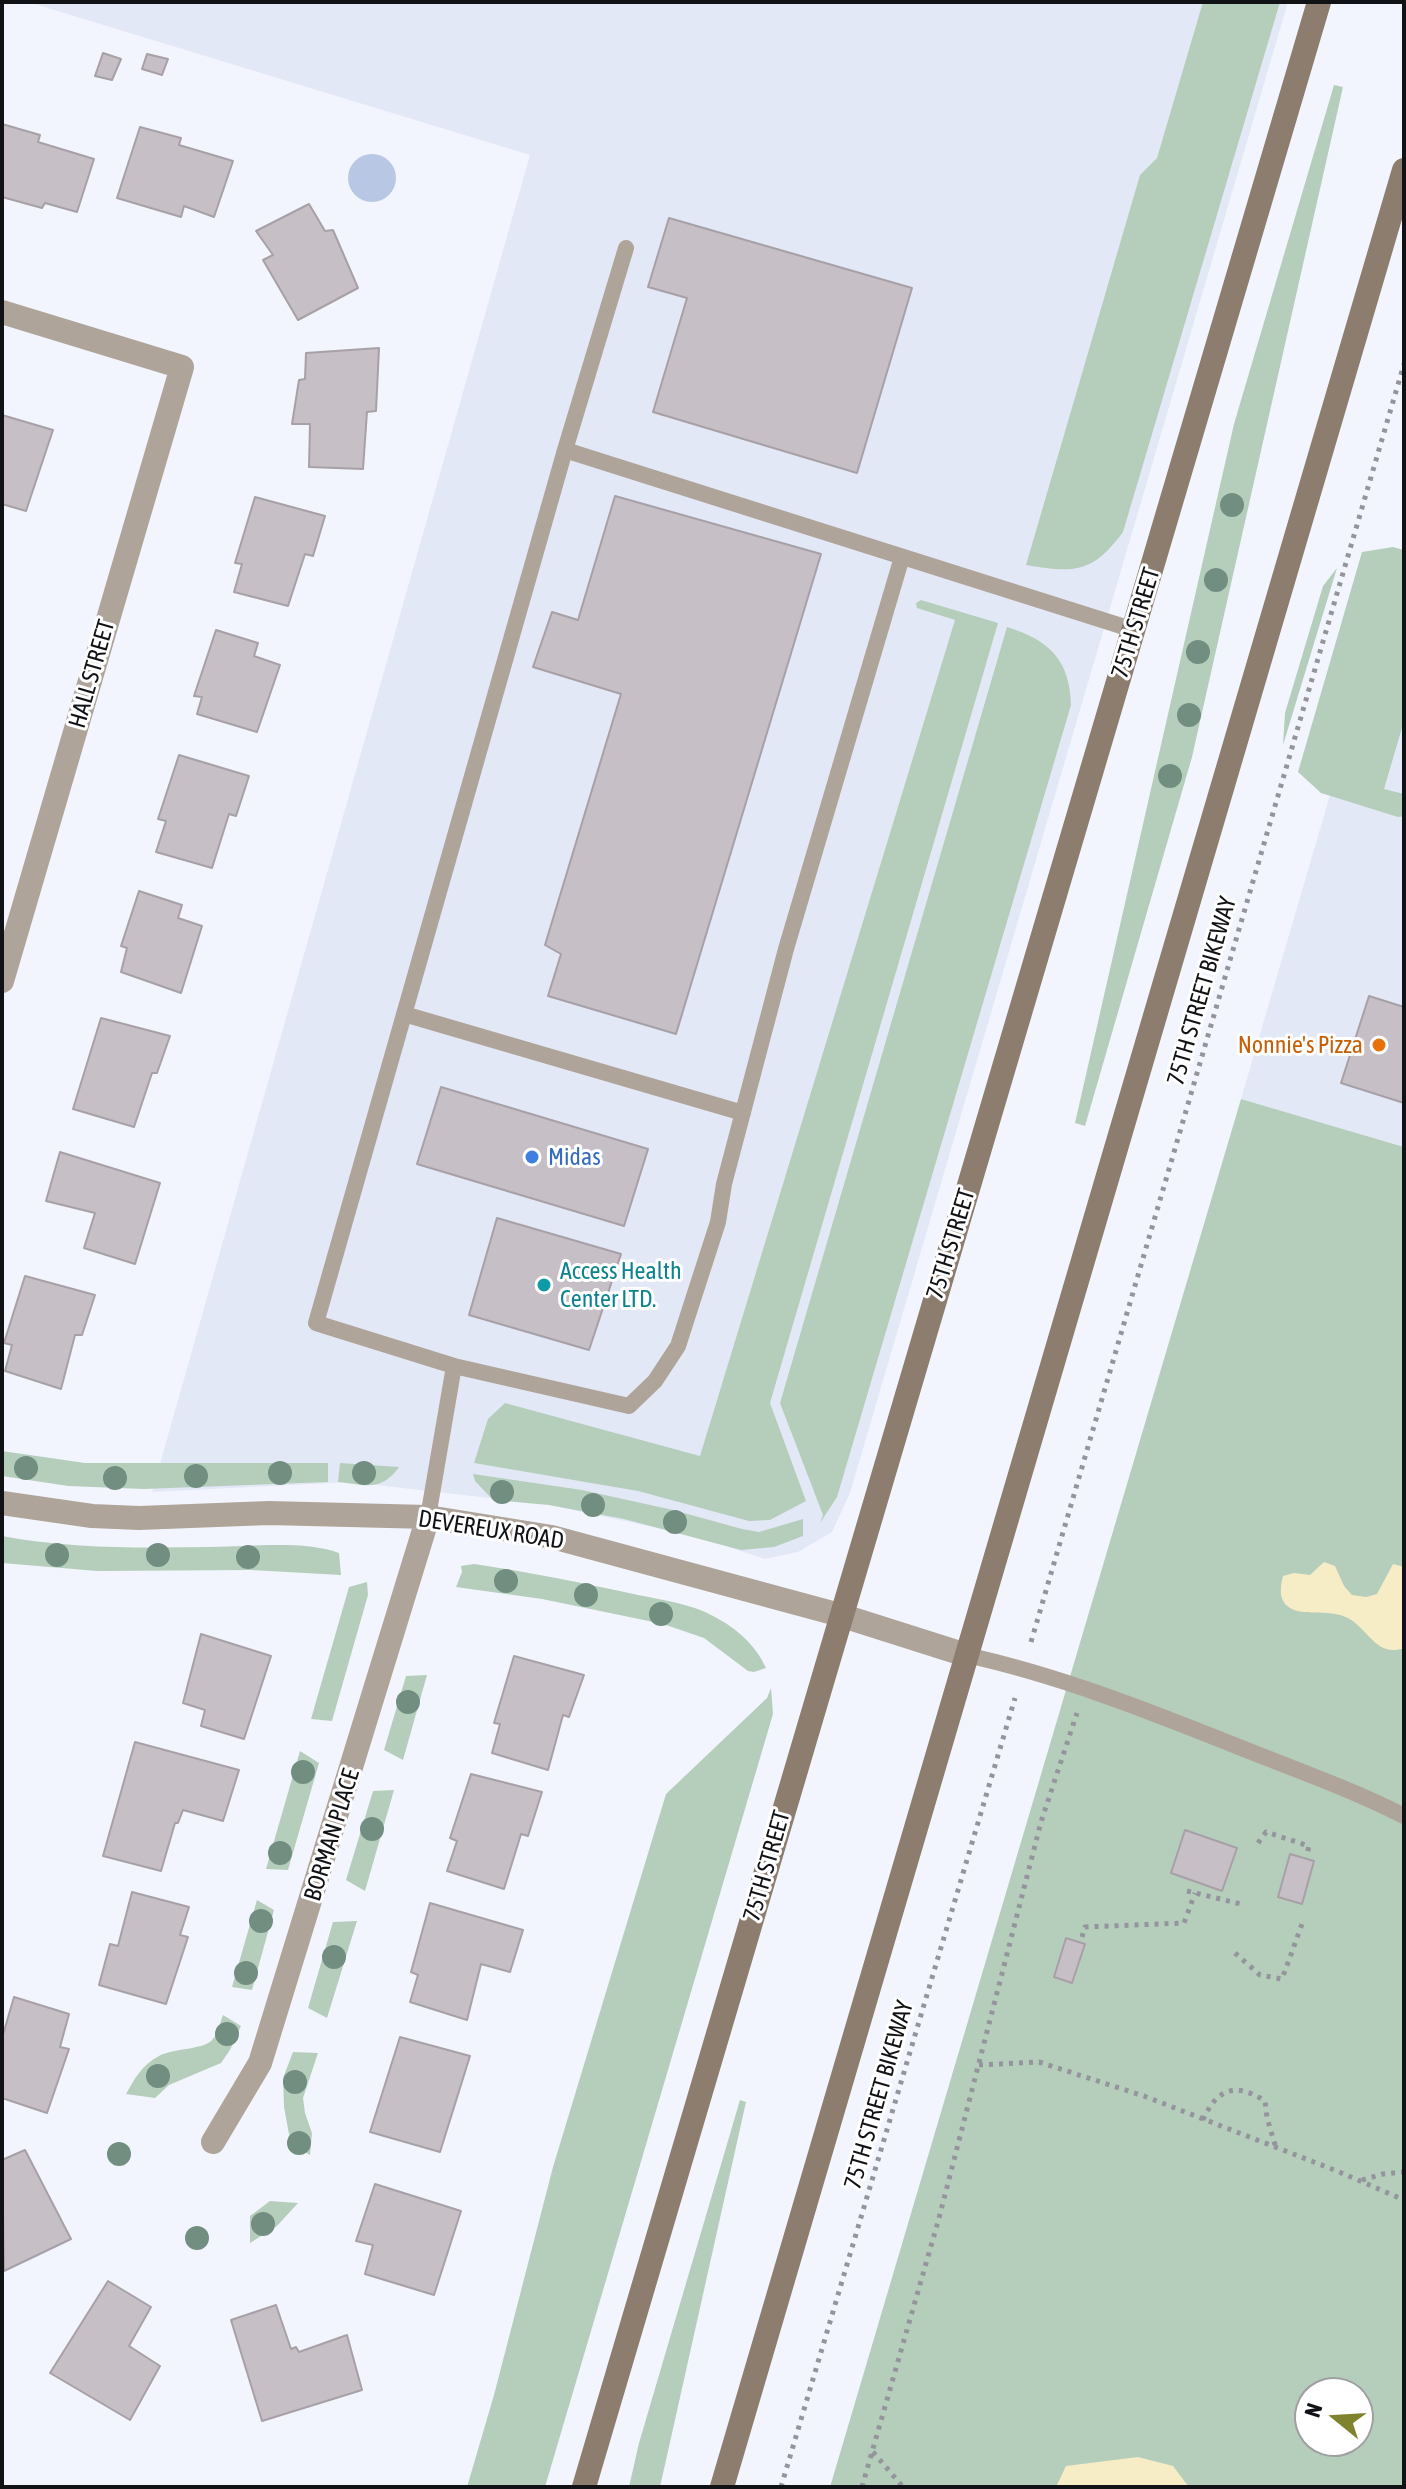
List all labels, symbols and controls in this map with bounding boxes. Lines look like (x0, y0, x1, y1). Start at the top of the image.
street label: 75TH STREET (1106, 564, 1166, 682)
street label: HALL STREET (63, 617, 121, 731)
street label: 75TH STREET BIKEWAY (1161, 893, 1243, 1089)
place label: Nonnie's Pizza (1238, 1031, 1363, 1059)
marker: Nonnie's Pizza (1370, 1036, 1388, 1054)
place label: Midas (548, 1143, 601, 1171)
marker: Midas (523, 1148, 541, 1166)
street label: 75TH STREET (921, 1185, 981, 1303)
place label: Access Health Center LTD. (560, 1257, 682, 1313)
marker: Access Health Center LTD. (535, 1276, 553, 1294)
street label: DEVEREUX ROAD (416, 1504, 566, 1556)
street label: BORMAN PLACE (298, 1766, 366, 1904)
street label: 75TH STREET (737, 1807, 797, 1925)
street label: 75TH STREET BIKEWAY (838, 1997, 920, 2193)
north arrow (1294, 2377, 1374, 2457)
text: N (1299, 2400, 1327, 2420)

